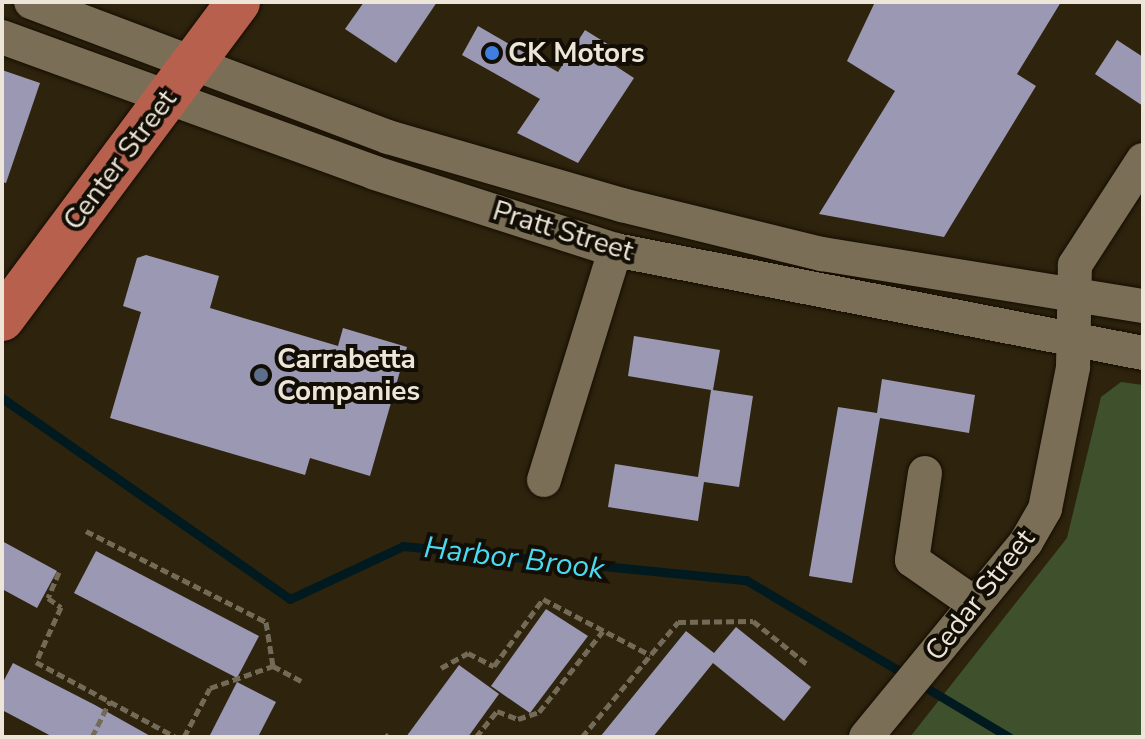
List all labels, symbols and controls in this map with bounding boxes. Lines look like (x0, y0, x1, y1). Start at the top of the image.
place label: CK Motors (508, 36, 645, 70)
marker: CK Motors (483, 44, 501, 62)
street label: Center Street (56, 83, 184, 237)
street label: Pratt Street (489, 194, 637, 268)
place label: Carrabetta Companies (277, 342, 420, 408)
marker: Carrabetta Companies (252, 366, 270, 384)
street label: Cedar Street (918, 523, 1042, 667)
water label: Harbor Brook (422, 530, 606, 588)

